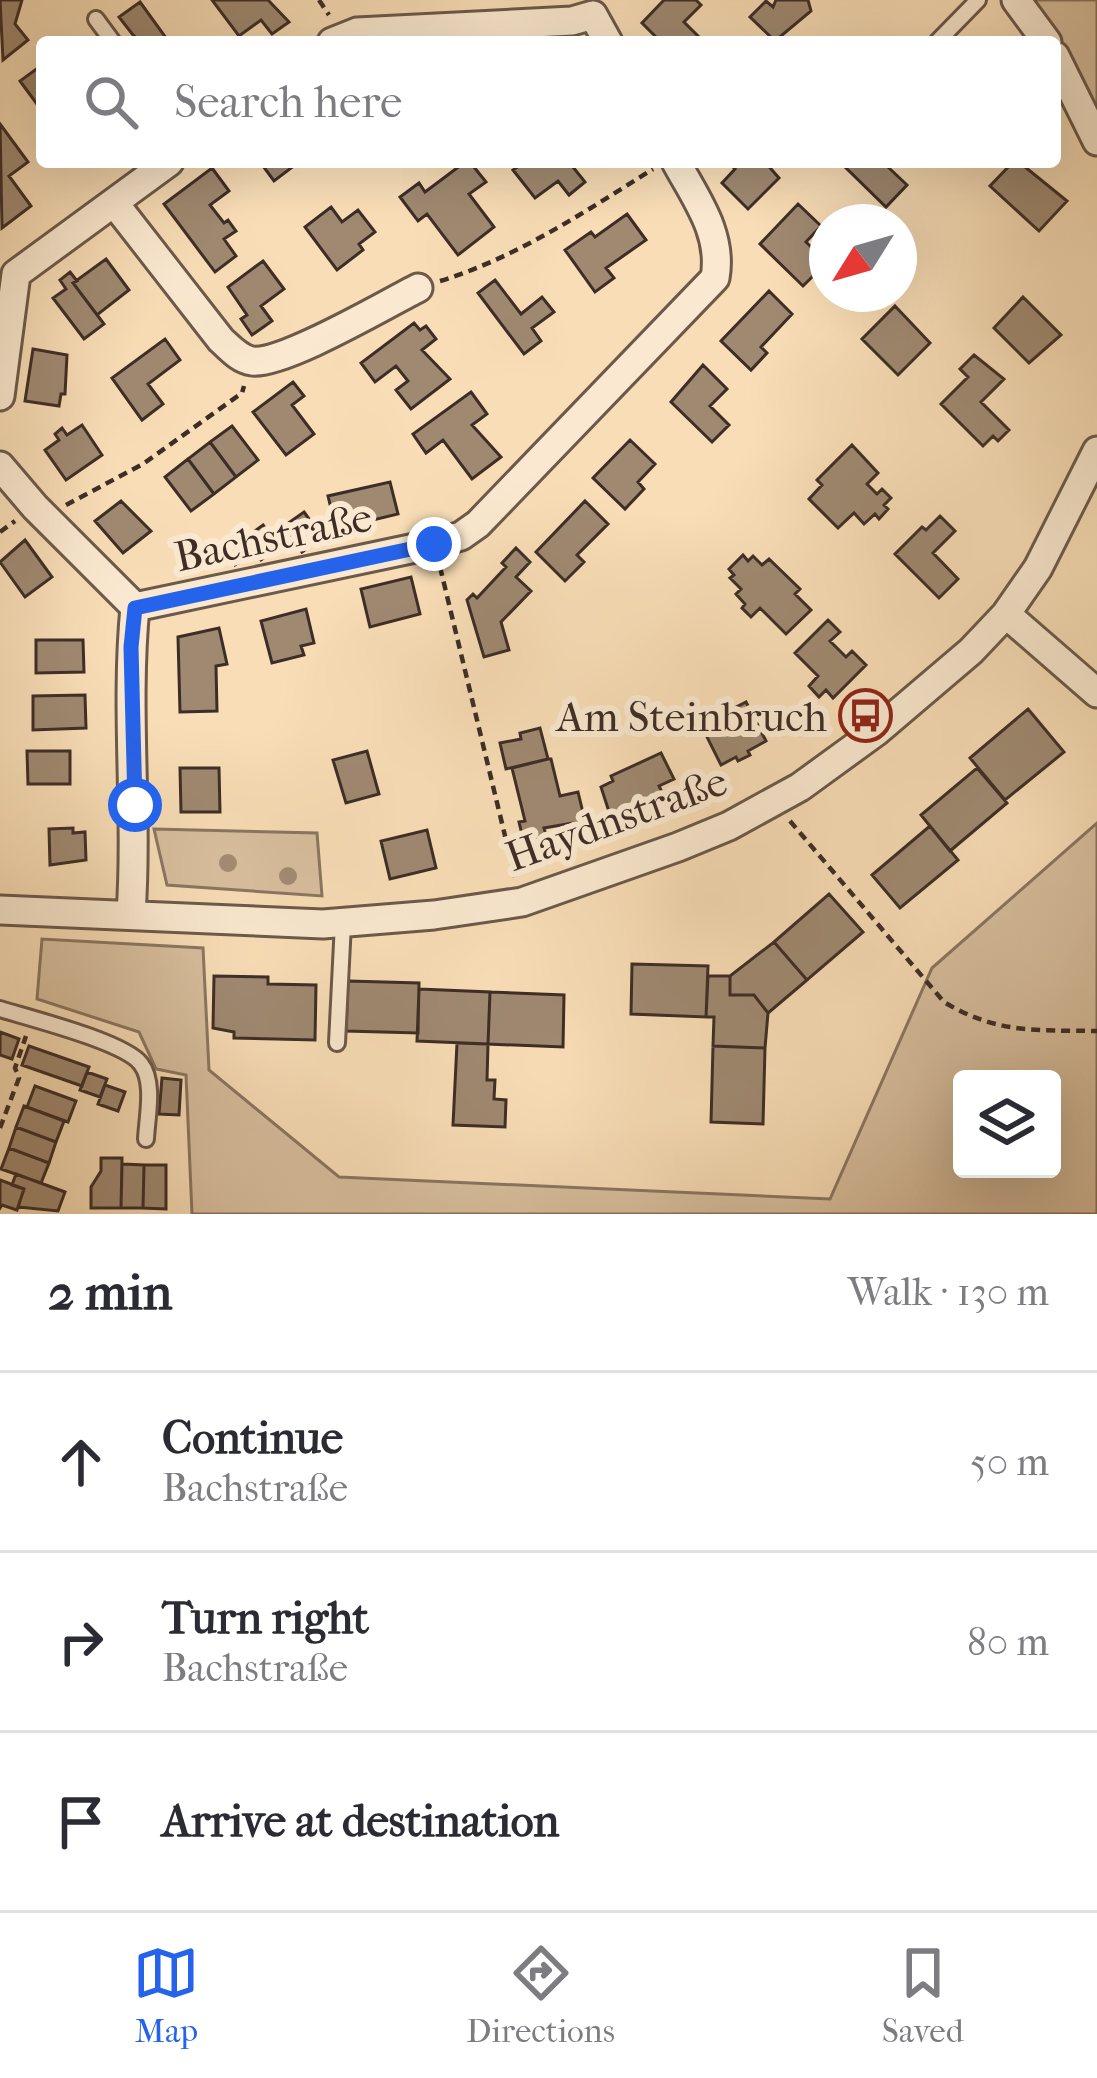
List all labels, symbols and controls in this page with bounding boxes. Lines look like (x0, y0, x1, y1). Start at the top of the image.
search box (36, 36, 1061, 168)
icon: search (78, 69, 144, 135)
text: Search here (174, 76, 402, 129)
north arrow (809, 204, 917, 312)
street label: Bachstraße (170, 493, 376, 582)
route end (407, 517, 461, 571)
bus stop icon: Am Steinbruch (838, 688, 894, 744)
place label: Am Steinbruch (555, 693, 827, 742)
street label: Haydnstraße (499, 757, 734, 882)
route start (108, 778, 162, 832)
map controls (953, 1070, 1061, 1178)
button: layers (953, 1070, 1061, 1178)
text: 2 min (48, 1262, 172, 1322)
text: Walk · 130 m (848, 1269, 1049, 1315)
text: Continue (162, 1412, 343, 1465)
icon: ahead (48, 1429, 114, 1495)
text: 50 m (970, 1439, 1049, 1485)
text: Bachstraße (162, 1465, 348, 1511)
text: Turn right (162, 1592, 369, 1645)
icon: right (48, 1609, 114, 1675)
text: 80 m (967, 1619, 1049, 1665)
text: Bachstraße (162, 1645, 348, 1691)
icon: arrive (48, 1789, 114, 1855)
text: Arrive at destination (162, 1795, 559, 1848)
tab: Map (133, 1940, 199, 2051)
tab: Directions (466, 1940, 615, 2051)
tab: Saved (882, 1940, 964, 2051)

